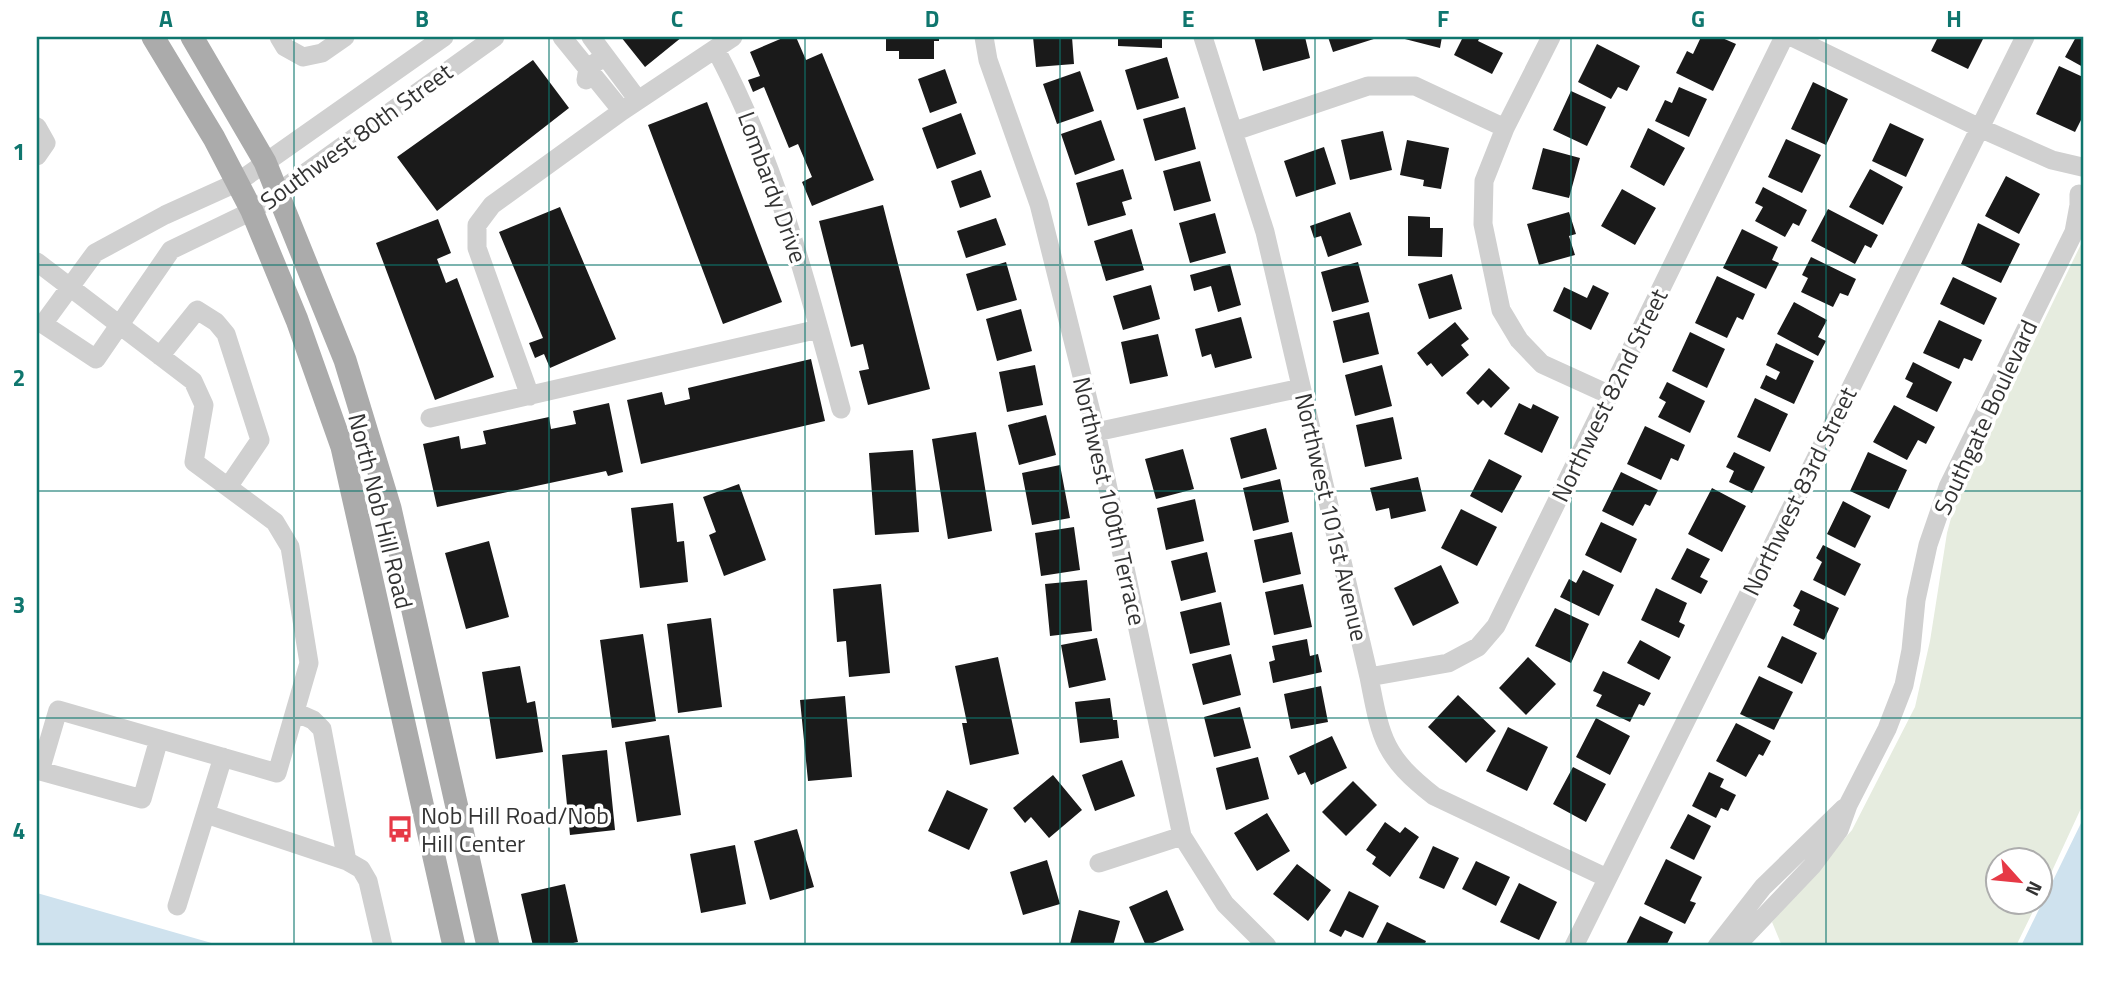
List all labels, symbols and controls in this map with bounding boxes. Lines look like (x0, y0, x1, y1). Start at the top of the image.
text: A (159, 1, 173, 36)
text: B (415, 1, 429, 36)
text: C (671, 1, 683, 36)
text: D (925, 1, 939, 36)
text: E (1182, 1, 1194, 36)
text: F (1437, 1, 1449, 36)
text: G (1691, 1, 1705, 36)
text: H (1946, 1, 1962, 36)
street label: Southwest 80th Street (252, 53, 460, 218)
street label: Lombardy Drive (729, 106, 817, 268)
text: 1 (13, 134, 25, 169)
street label: Northwest 82nd Street (1542, 282, 1677, 508)
street label: Southgate Boulevard (1924, 313, 2046, 521)
text: 2 (13, 360, 25, 395)
street label: Northwest 100th Terrace (1064, 373, 1156, 629)
street label: Northwest 83rd Street (1733, 380, 1865, 601)
street label: Northwest 101st Avenue (1286, 389, 1378, 645)
street label: North Nob Hill Road (339, 410, 423, 612)
text: 3 (13, 587, 25, 622)
place label: Nob Hill Road/Nob Hill Center (421, 797, 609, 861)
text: 4 (13, 813, 25, 848)
bus stop icon: Nob Hill Road/Nob Hill Center (385, 814, 415, 844)
north arrow (1983, 846, 2054, 916)
text: N (2019, 876, 2051, 901)

